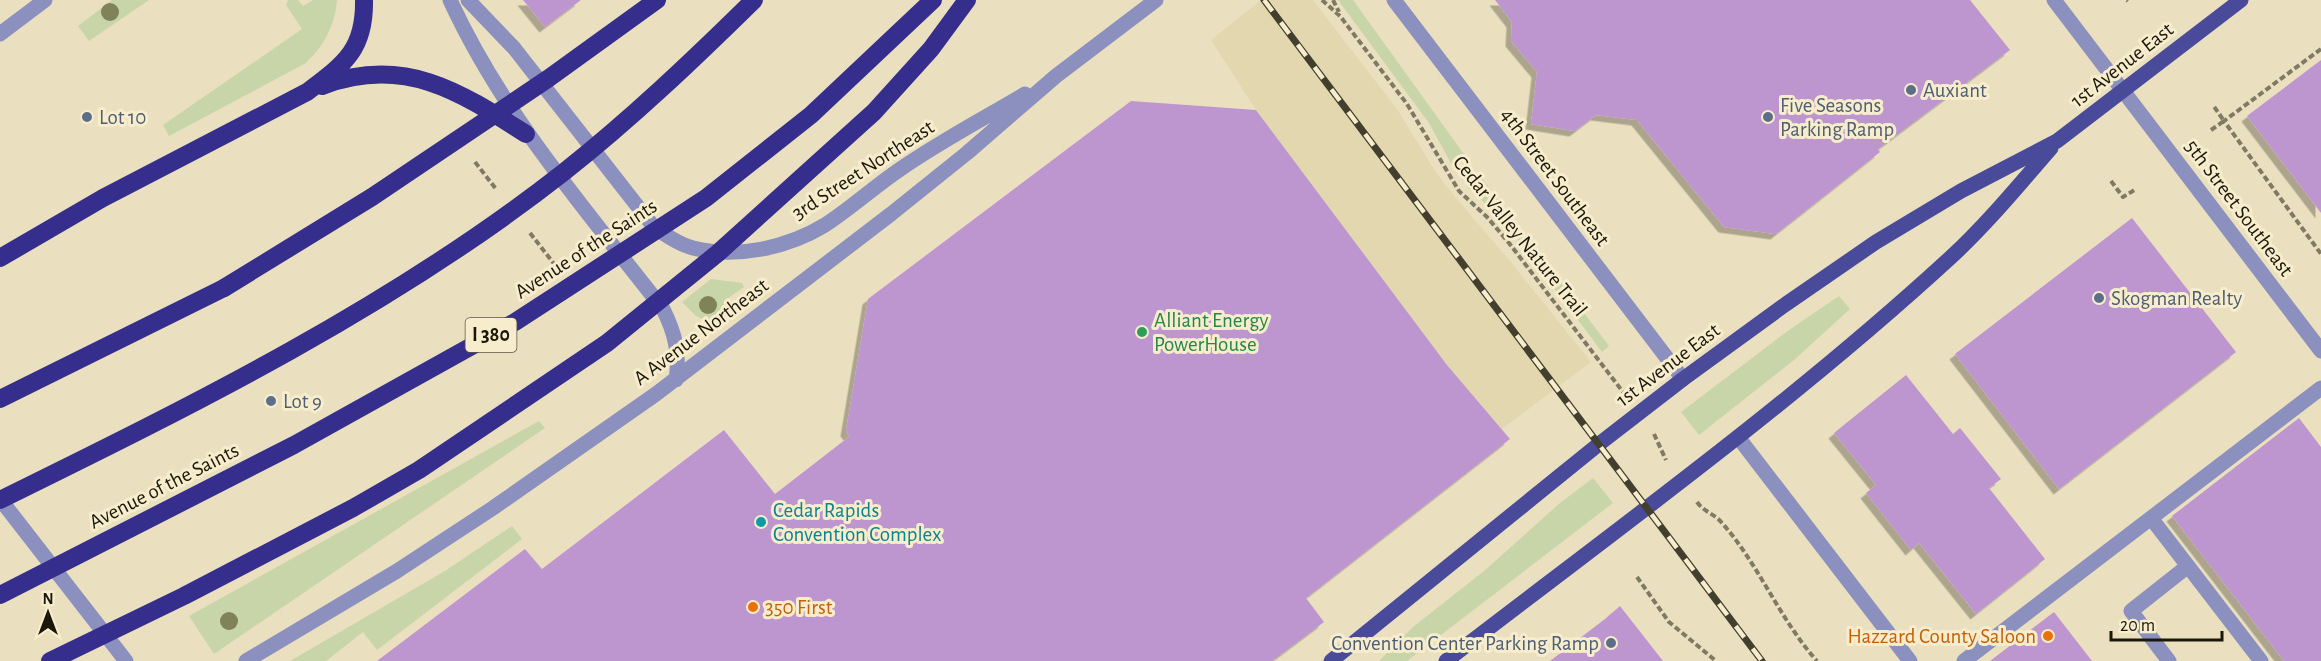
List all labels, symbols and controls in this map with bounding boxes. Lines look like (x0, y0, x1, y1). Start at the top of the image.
street label: 1st Avenue East (2067, 18, 2177, 111)
place label: Auxiant (1923, 80, 1987, 101)
marker: Auxiant (1904, 83, 1918, 97)
place label: Five Seasons Parking Ramp (1780, 95, 1894, 140)
street label: 4th Street Southeast (1497, 104, 1614, 250)
place label: Lot 10 (99, 107, 146, 128)
marker: Lot 10 (80, 110, 94, 124)
marker: Five Seasons Parking Ramp (1761, 110, 1775, 124)
street label: 3rd Street Northeast (788, 116, 938, 224)
street label: 5th Street Southeast (2181, 136, 2297, 280)
street label: Cedar Valley Nature Trail (1449, 152, 1591, 320)
street label: Avenue of the Saints (511, 195, 661, 303)
street label: A Avenue Northeast (630, 275, 772, 389)
place label: Skogman Realty (2111, 288, 2242, 309)
marker: Skogman Realty (2092, 291, 2106, 305)
place label: Alliant Energy PowerHouse (1154, 310, 1269, 355)
road number: I 380 (466, 318, 516, 352)
street label: 1st Avenue East (1612, 319, 1724, 411)
marker: Alliant Energy PowerHouse (1135, 325, 1149, 339)
place label: Lot 9 (283, 391, 322, 412)
marker: Lot 9 (264, 394, 278, 408)
street label: Avenue of the Saints (86, 439, 242, 533)
place label: Cedar Rapids Convention Complex (773, 500, 941, 545)
marker: Cedar Rapids Convention Complex (754, 515, 768, 529)
north arrow (18, 583, 78, 643)
text: N (42, 591, 54, 607)
place label: 350 First (765, 597, 833, 618)
marker: 350 First (746, 600, 760, 614)
scale bar (2111, 604, 2222, 642)
text: 20 m (2120, 617, 2155, 635)
place label: Hazzard County Saloon (1848, 626, 2036, 647)
marker: Hazzard County Saloon (2041, 629, 2055, 643)
place label: Convention Center Parking Ramp (1331, 633, 1599, 654)
marker: Convention Center Parking Ramp (1604, 636, 1618, 650)

